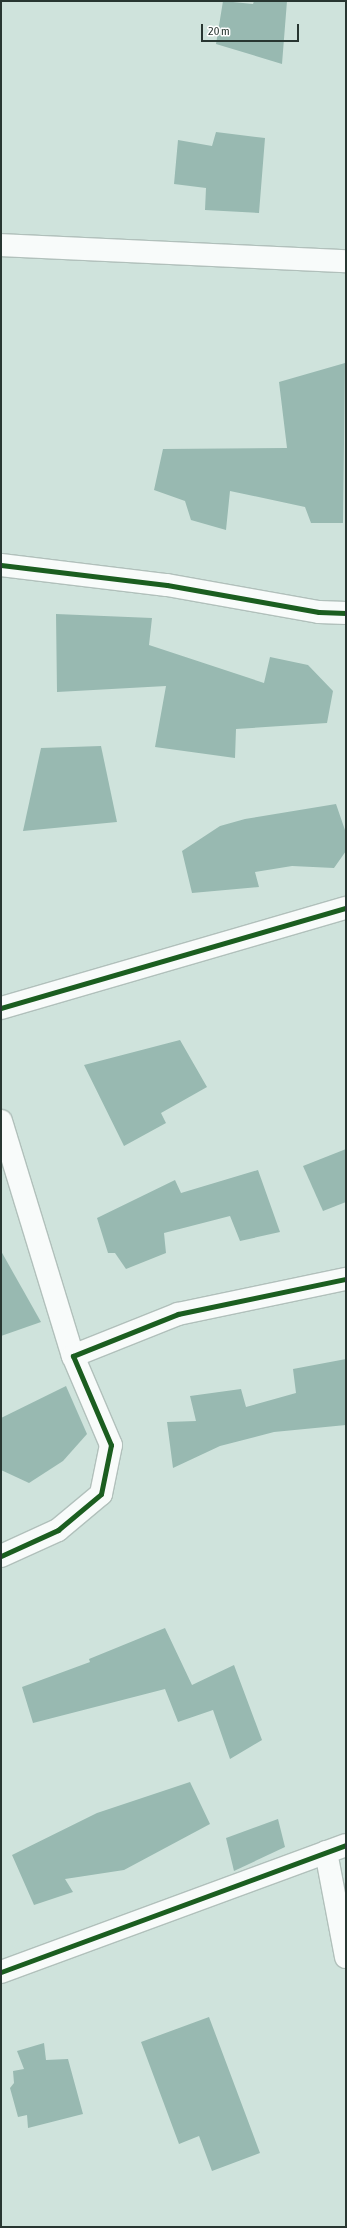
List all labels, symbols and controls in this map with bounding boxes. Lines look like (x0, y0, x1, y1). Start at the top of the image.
scale bar (203, 16, 301, 42)
text: 20 m (208, 24, 230, 38)

